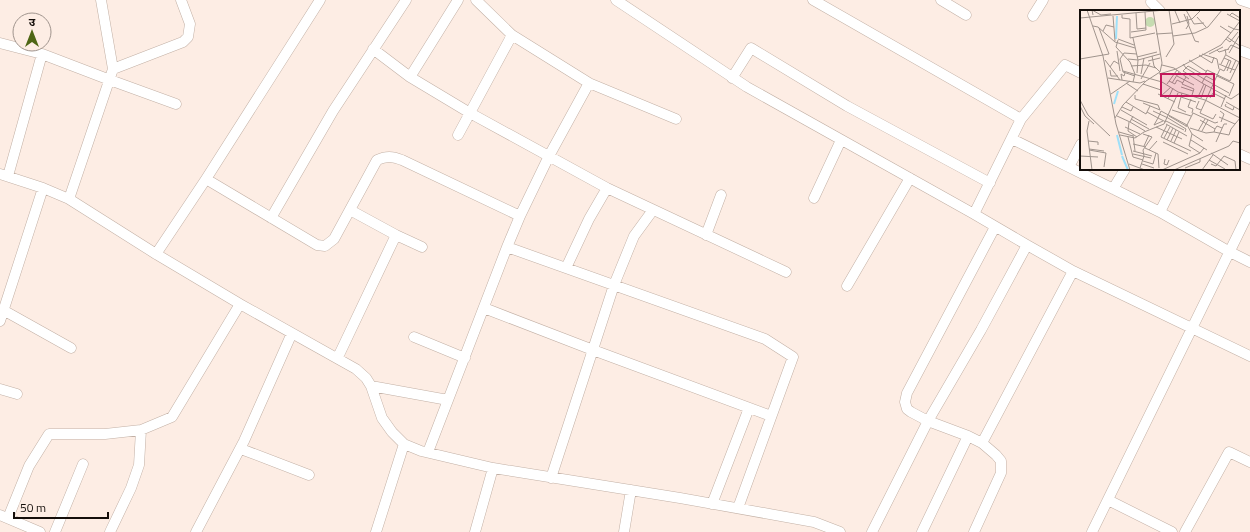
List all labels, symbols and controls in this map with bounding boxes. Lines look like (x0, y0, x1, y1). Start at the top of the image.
inset map (1080, 10, 1240, 170)
north arrow (12, 12, 52, 52)
text: उ (29, 14, 36, 30)
scale bar (14, 494, 108, 520)
text: 50 m (20, 498, 46, 517)

